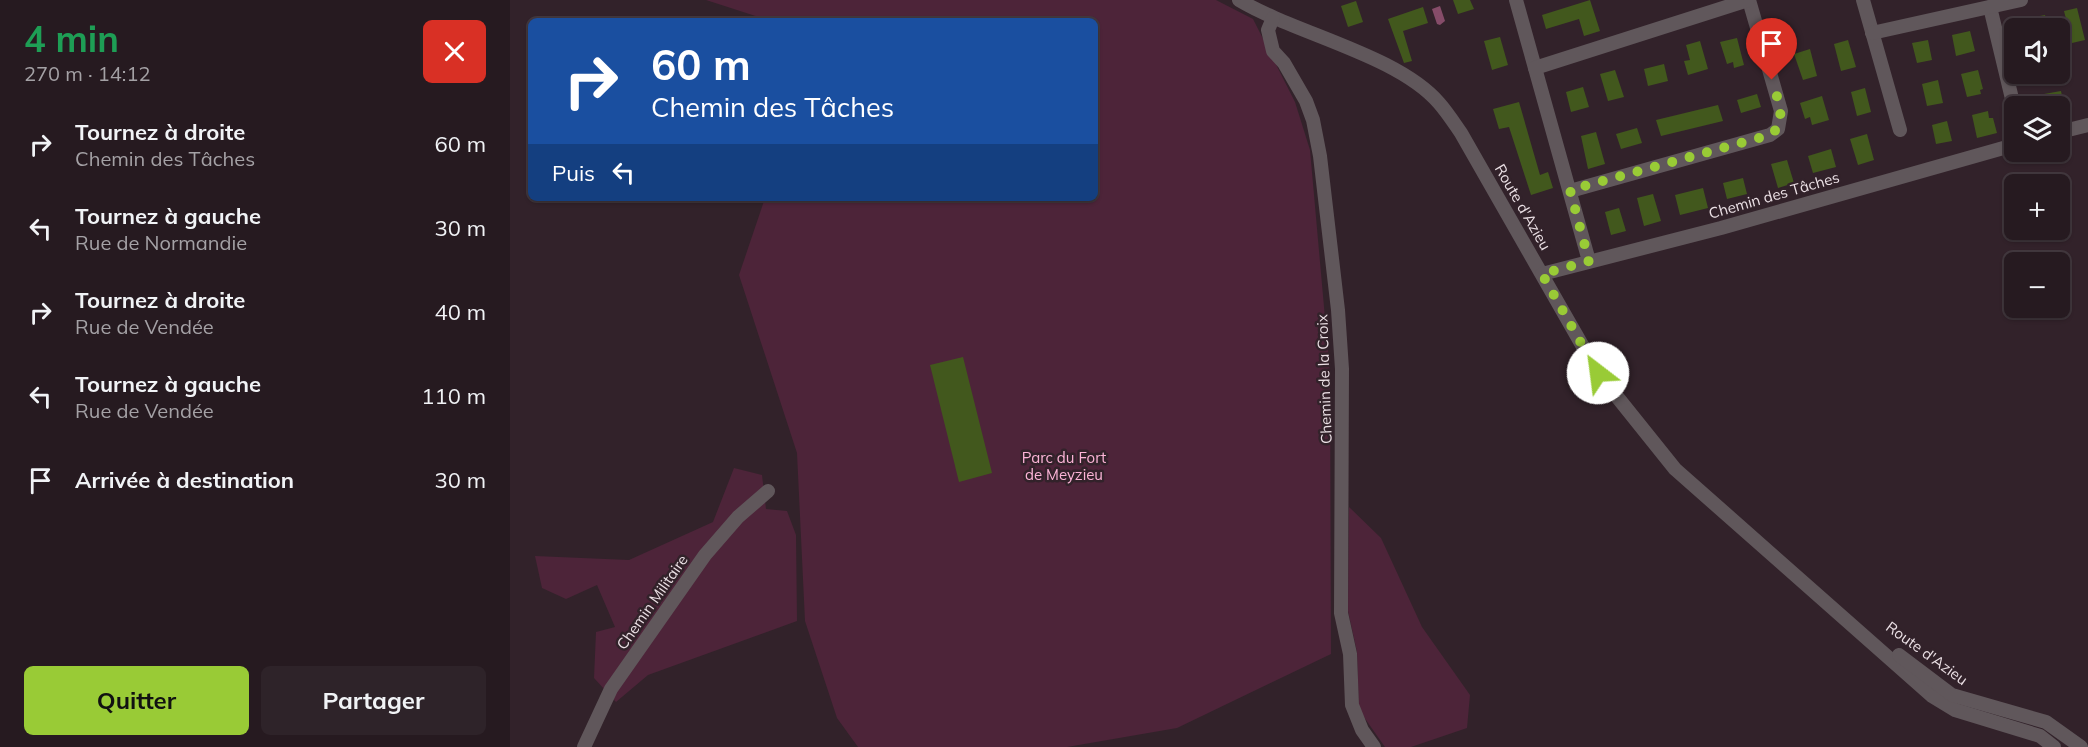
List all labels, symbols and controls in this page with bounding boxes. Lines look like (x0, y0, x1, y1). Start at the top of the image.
text: 4 min (24, 16, 119, 61)
pin (1746, 18, 1797, 80)
map controls (2004, 18, 2070, 318)
button: sound (2004, 18, 2070, 84)
button: close (423, 20, 486, 83)
icon: arrive (1755, 27, 1788, 60)
text: 60 m (651, 38, 751, 91)
icon: right (552, 42, 630, 120)
text: 270 m · 14:12 (24, 61, 150, 86)
text: Chemin des Tâches (651, 90, 894, 124)
button: layers (2004, 96, 2070, 162)
text: Tournez à droite (75, 118, 245, 146)
icon: right (24, 128, 57, 161)
text: 60 m (435, 130, 486, 158)
text: Chemin des Tâches (75, 146, 255, 171)
icon: left (607, 156, 640, 189)
text: Puis (552, 159, 595, 187)
street label: Route d'Azieu (1491, 161, 1555, 253)
street label: Chemin des Tâches (1706, 167, 1842, 223)
button: + (2004, 174, 2070, 240)
text: Tournez à gauche (75, 202, 261, 230)
icon: left (24, 212, 57, 245)
text: 30 m (435, 214, 486, 242)
text: Rue de Normandie (75, 230, 247, 255)
button: − (2004, 252, 2070, 318)
text: Tournez à droite (75, 286, 245, 314)
icon: right (24, 296, 57, 329)
text: 40 m (435, 298, 486, 326)
text: Rue de Vendée (75, 314, 214, 339)
street label: Chemin de la Croix (1312, 314, 1336, 444)
position arrow (1566, 341, 1630, 405)
text: Tournez à gauche (75, 370, 261, 398)
icon: left (24, 380, 57, 413)
text: 110 m (421, 382, 486, 410)
text: Rue de Vendée (75, 398, 214, 423)
park label: Parc du Fort de Meyzieu (1022, 448, 1106, 484)
icon: arrive (24, 464, 57, 497)
text: Arrivée à destination (75, 466, 294, 494)
text: 30 m (435, 466, 486, 494)
street label: Chemin Militaire (612, 551, 692, 653)
street label: Route d'Azieu (1883, 617, 1971, 689)
button: Quitter (24, 666, 249, 735)
button: Partager (261, 666, 486, 735)

